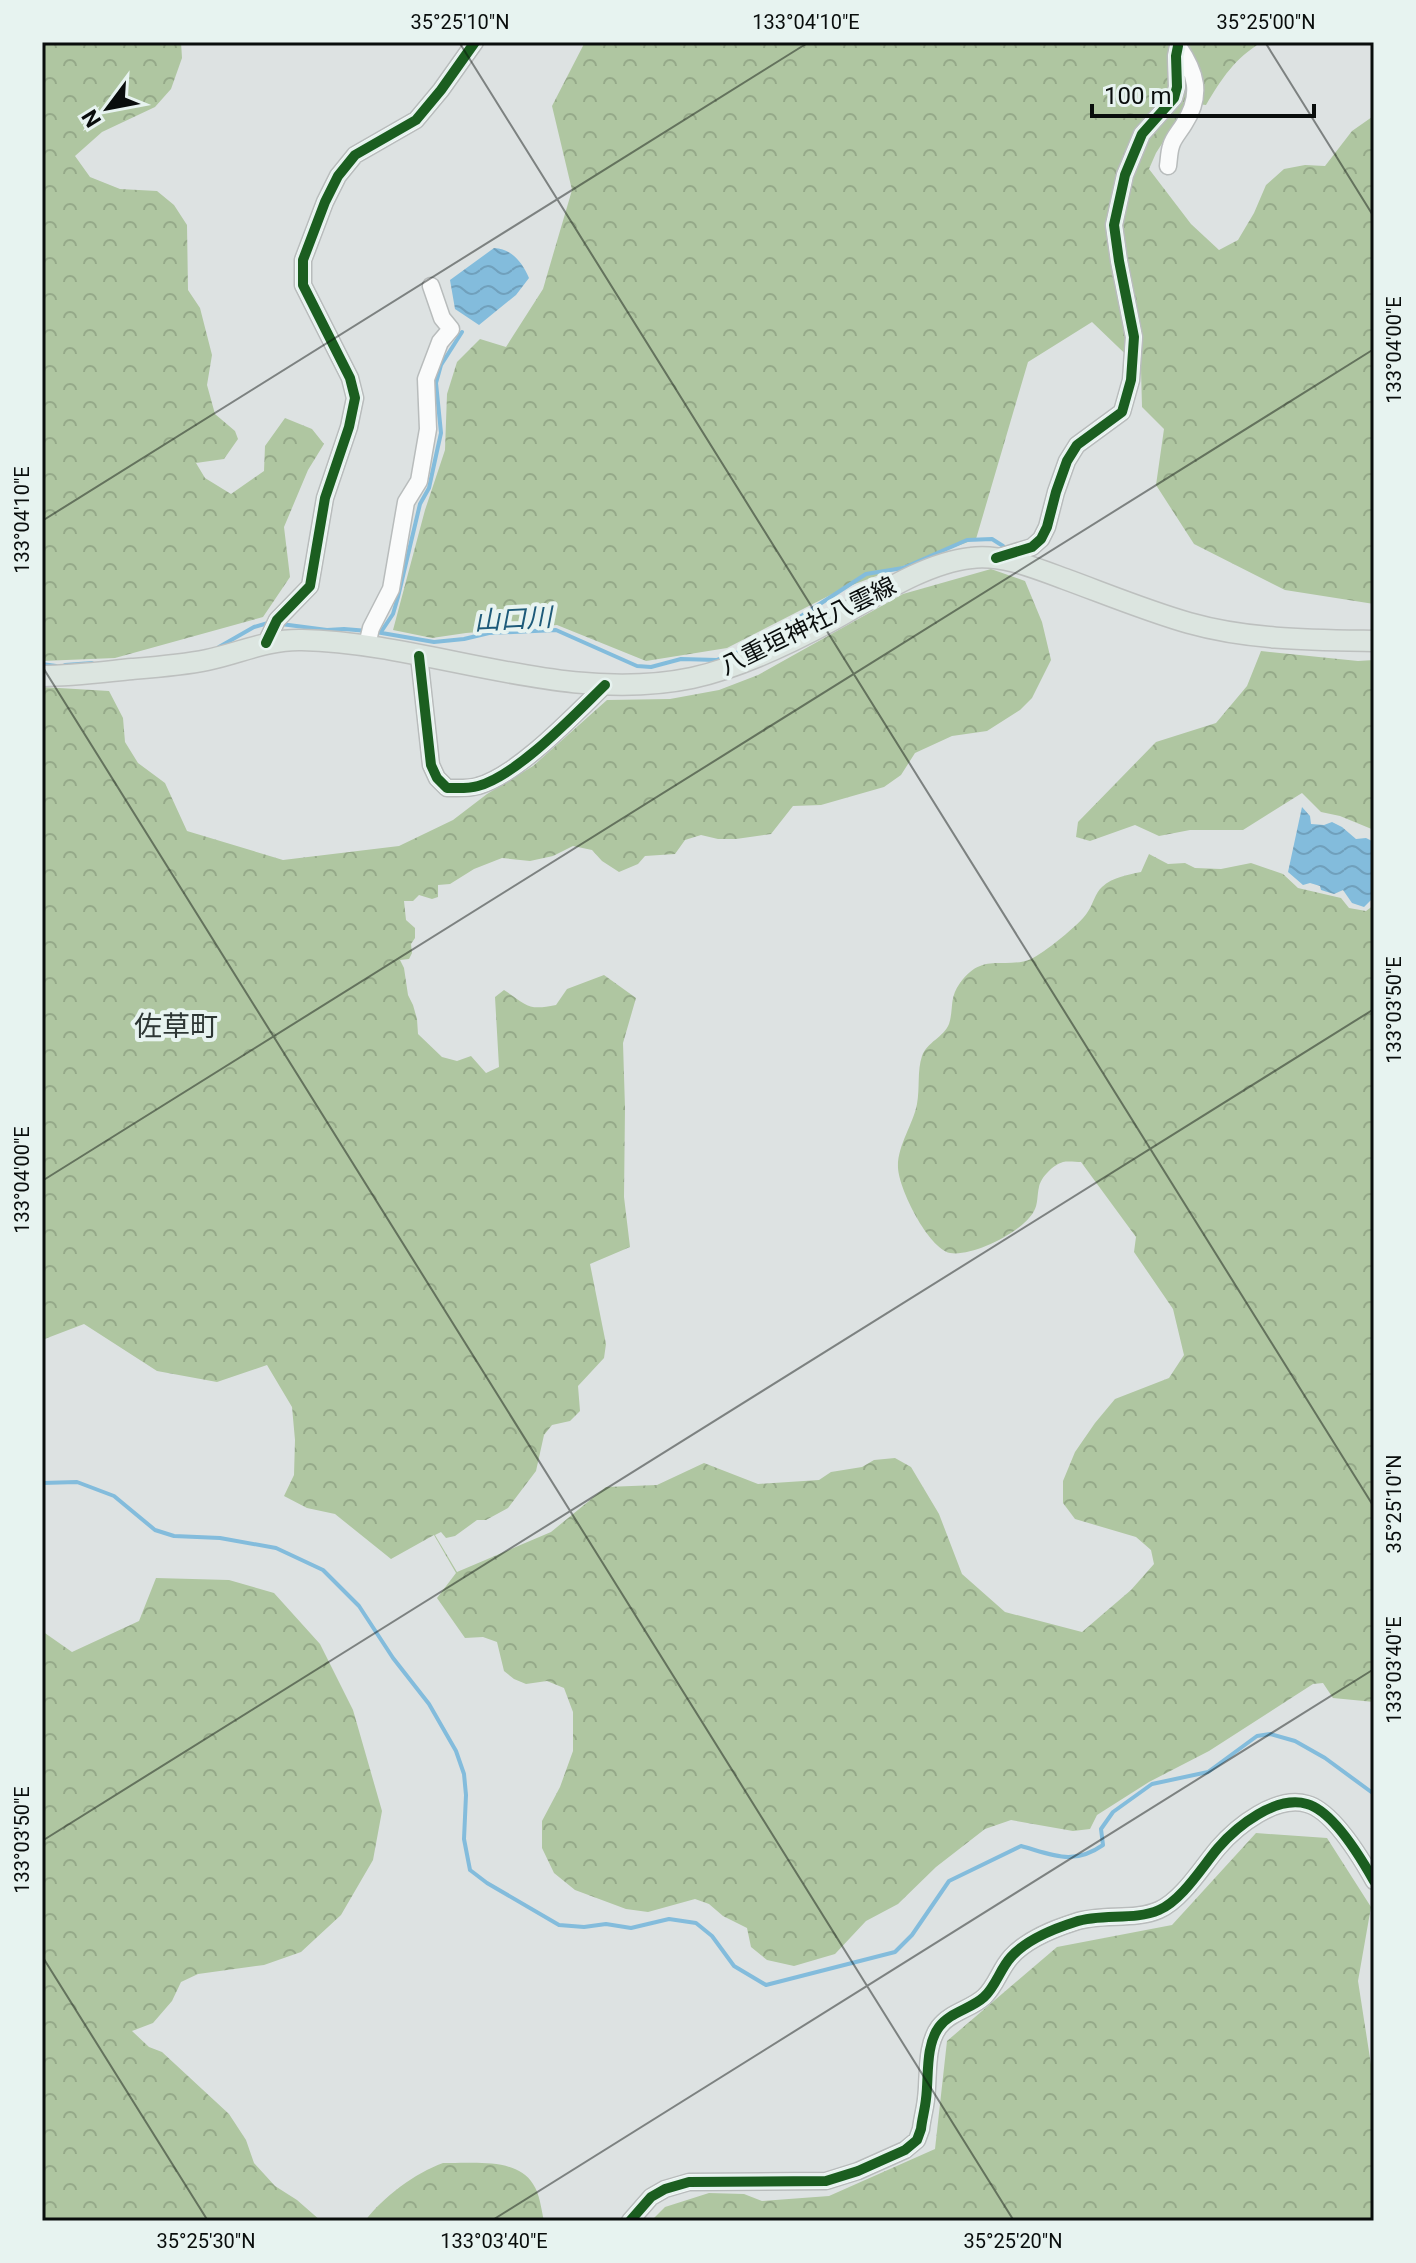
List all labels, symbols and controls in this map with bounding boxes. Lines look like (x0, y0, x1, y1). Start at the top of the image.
text: 35°25'10"N (410, 10, 510, 34)
text: 133°04'10"E (752, 10, 860, 34)
text: 35°25'00"N (1216, 10, 1316, 34)
north arrow (68, 68, 148, 148)
scale bar (1092, 68, 1314, 118)
text: 100 m (1104, 82, 1171, 110)
text: N (77, 105, 106, 132)
text: 133°04'00"E (1382, 296, 1406, 404)
text: 133°04'10"E (10, 466, 34, 574)
street label: 八重垣神社八雲線 (716, 571, 900, 681)
water label: 山口川 (473, 602, 556, 636)
text: 133°03'50"E (1382, 956, 1406, 1064)
district label: 佐草町 (134, 1010, 218, 1043)
text: 133°04'00"E (10, 1126, 34, 1234)
text: 35°25'10"N (1382, 1454, 1406, 1554)
text: 133°03'40"E (1382, 1616, 1406, 1724)
text: 133°03'50"E (10, 1786, 34, 1894)
text: 35°25'30"N (156, 2229, 256, 2253)
text: 133°03'40"E (440, 2229, 548, 2253)
text: 35°25'20"N (963, 2229, 1063, 2253)

